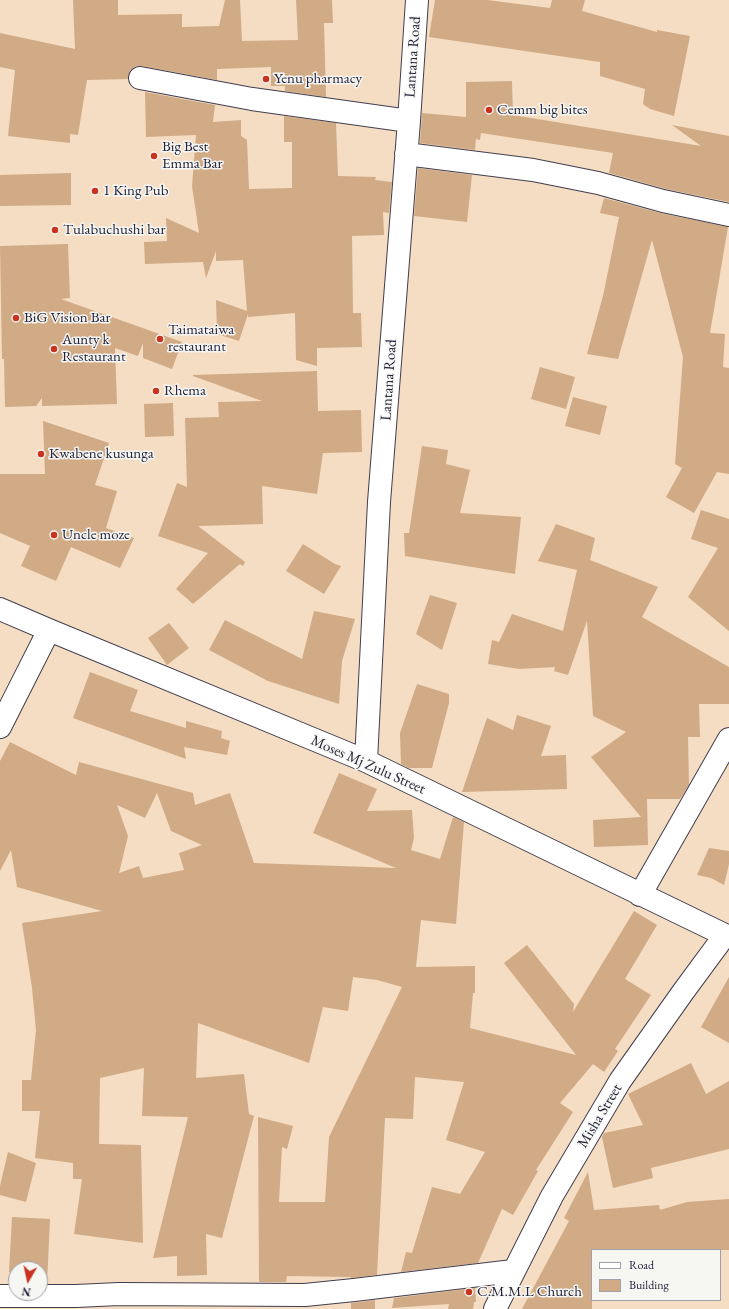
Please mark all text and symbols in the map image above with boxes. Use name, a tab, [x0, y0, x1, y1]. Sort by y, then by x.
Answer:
street label: Lantana Road	[401, 16, 425, 98]
place label: Yenu pharmacy	[274, 70, 362, 88]
marker: Yenu pharmacy	[261, 74, 271, 84]
place label: Cemm big bites	[497, 101, 588, 119]
marker: Cemm big bites	[484, 105, 494, 115]
place label: Big Best Emma Bar	[162, 138, 223, 173]
marker: Big Best Emma Bar	[149, 151, 159, 161]
place label: 1 King Pub	[103, 182, 168, 200]
marker: 1 King Pub	[90, 186, 100, 196]
place label: Tulabuchushi bar	[63, 221, 166, 239]
marker: Tulabuchushi bar	[50, 225, 60, 235]
place label: BiG Vision Bar	[24, 309, 111, 327]
marker: BiG Vision Bar	[11, 313, 21, 323]
place label: Taimataiwa restaurant	[168, 321, 234, 356]
place label: Aunty k Restaurant	[62, 331, 126, 366]
marker: Taimataiwa restaurant	[155, 334, 165, 344]
street label: Lantana Road	[377, 339, 401, 421]
marker: Aunty k Restaurant	[49, 344, 59, 354]
place label: Rhema	[164, 382, 206, 400]
marker: Rhema	[151, 386, 161, 396]
place label: Kwabene kusunga	[49, 445, 154, 463]
marker: Kwabene kusunga	[36, 449, 46, 459]
place label: Uncle moze	[62, 526, 130, 544]
marker: Uncle moze	[49, 530, 59, 540]
street label: Moses Mj Zulu Street	[308, 732, 428, 798]
street label: Misha Street	[574, 1081, 626, 1151]
legend	[591, 1249, 721, 1301]
text: Road	[629, 1257, 654, 1273]
north arrow	[8, 1261, 48, 1301]
text: Building	[629, 1277, 669, 1293]
place label: C.M.M.L Church	[477, 1283, 582, 1301]
text: N	[21, 1284, 32, 1299]
marker: C.M.M.L Church	[464, 1287, 474, 1297]

